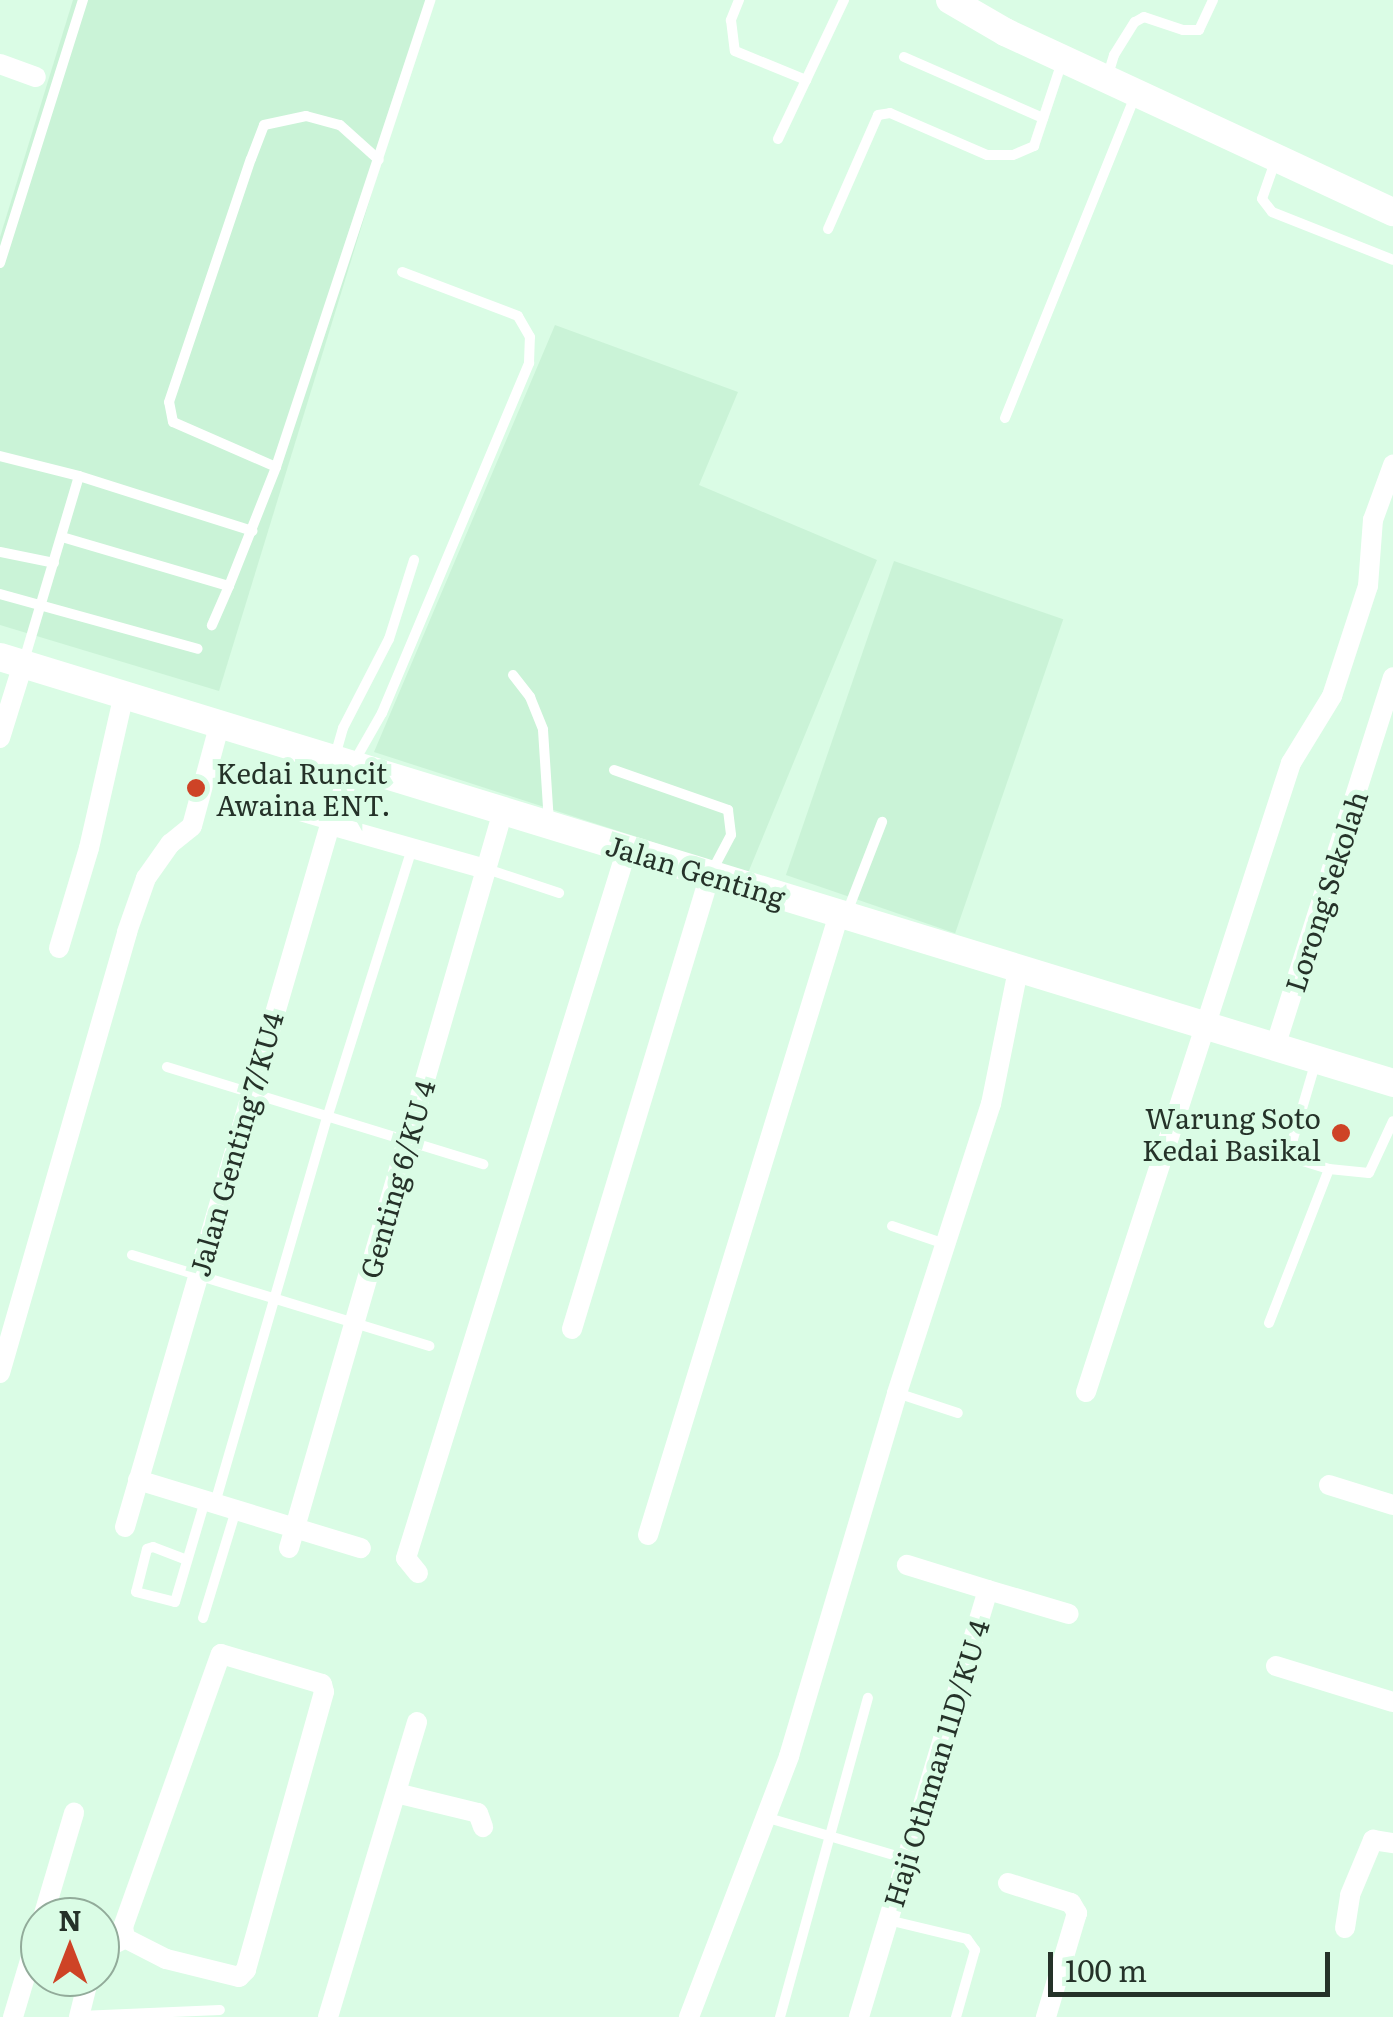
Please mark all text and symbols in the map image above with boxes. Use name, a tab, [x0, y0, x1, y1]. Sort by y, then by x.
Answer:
place label: Kedai Runcit Awaina ENT.	[216, 755, 390, 821]
marker: Kedai Runcit Awaina ENT.	[185, 777, 207, 799]
street label: Lorong Sekolah	[1277, 786, 1373, 996]
street label: Jalan Genting	[602, 827, 790, 913]
street label: Jalan Genting 7/KU4	[181, 1008, 289, 1280]
street label: Genting 6/KU 4	[352, 1076, 440, 1282]
place label: Warung Soto Kedai Basikal	[1142, 1100, 1321, 1166]
marker: Warung Soto Kedai Basikal	[1330, 1122, 1352, 1144]
street label: Haji Othman 11D/KU 4	[875, 1615, 995, 1911]
north arrow	[20, 1897, 120, 1997]
text: N	[58, 1898, 82, 1940]
scale bar	[1053, 1932, 1336, 1994]
text: 100 m	[1065, 1947, 1147, 1991]

